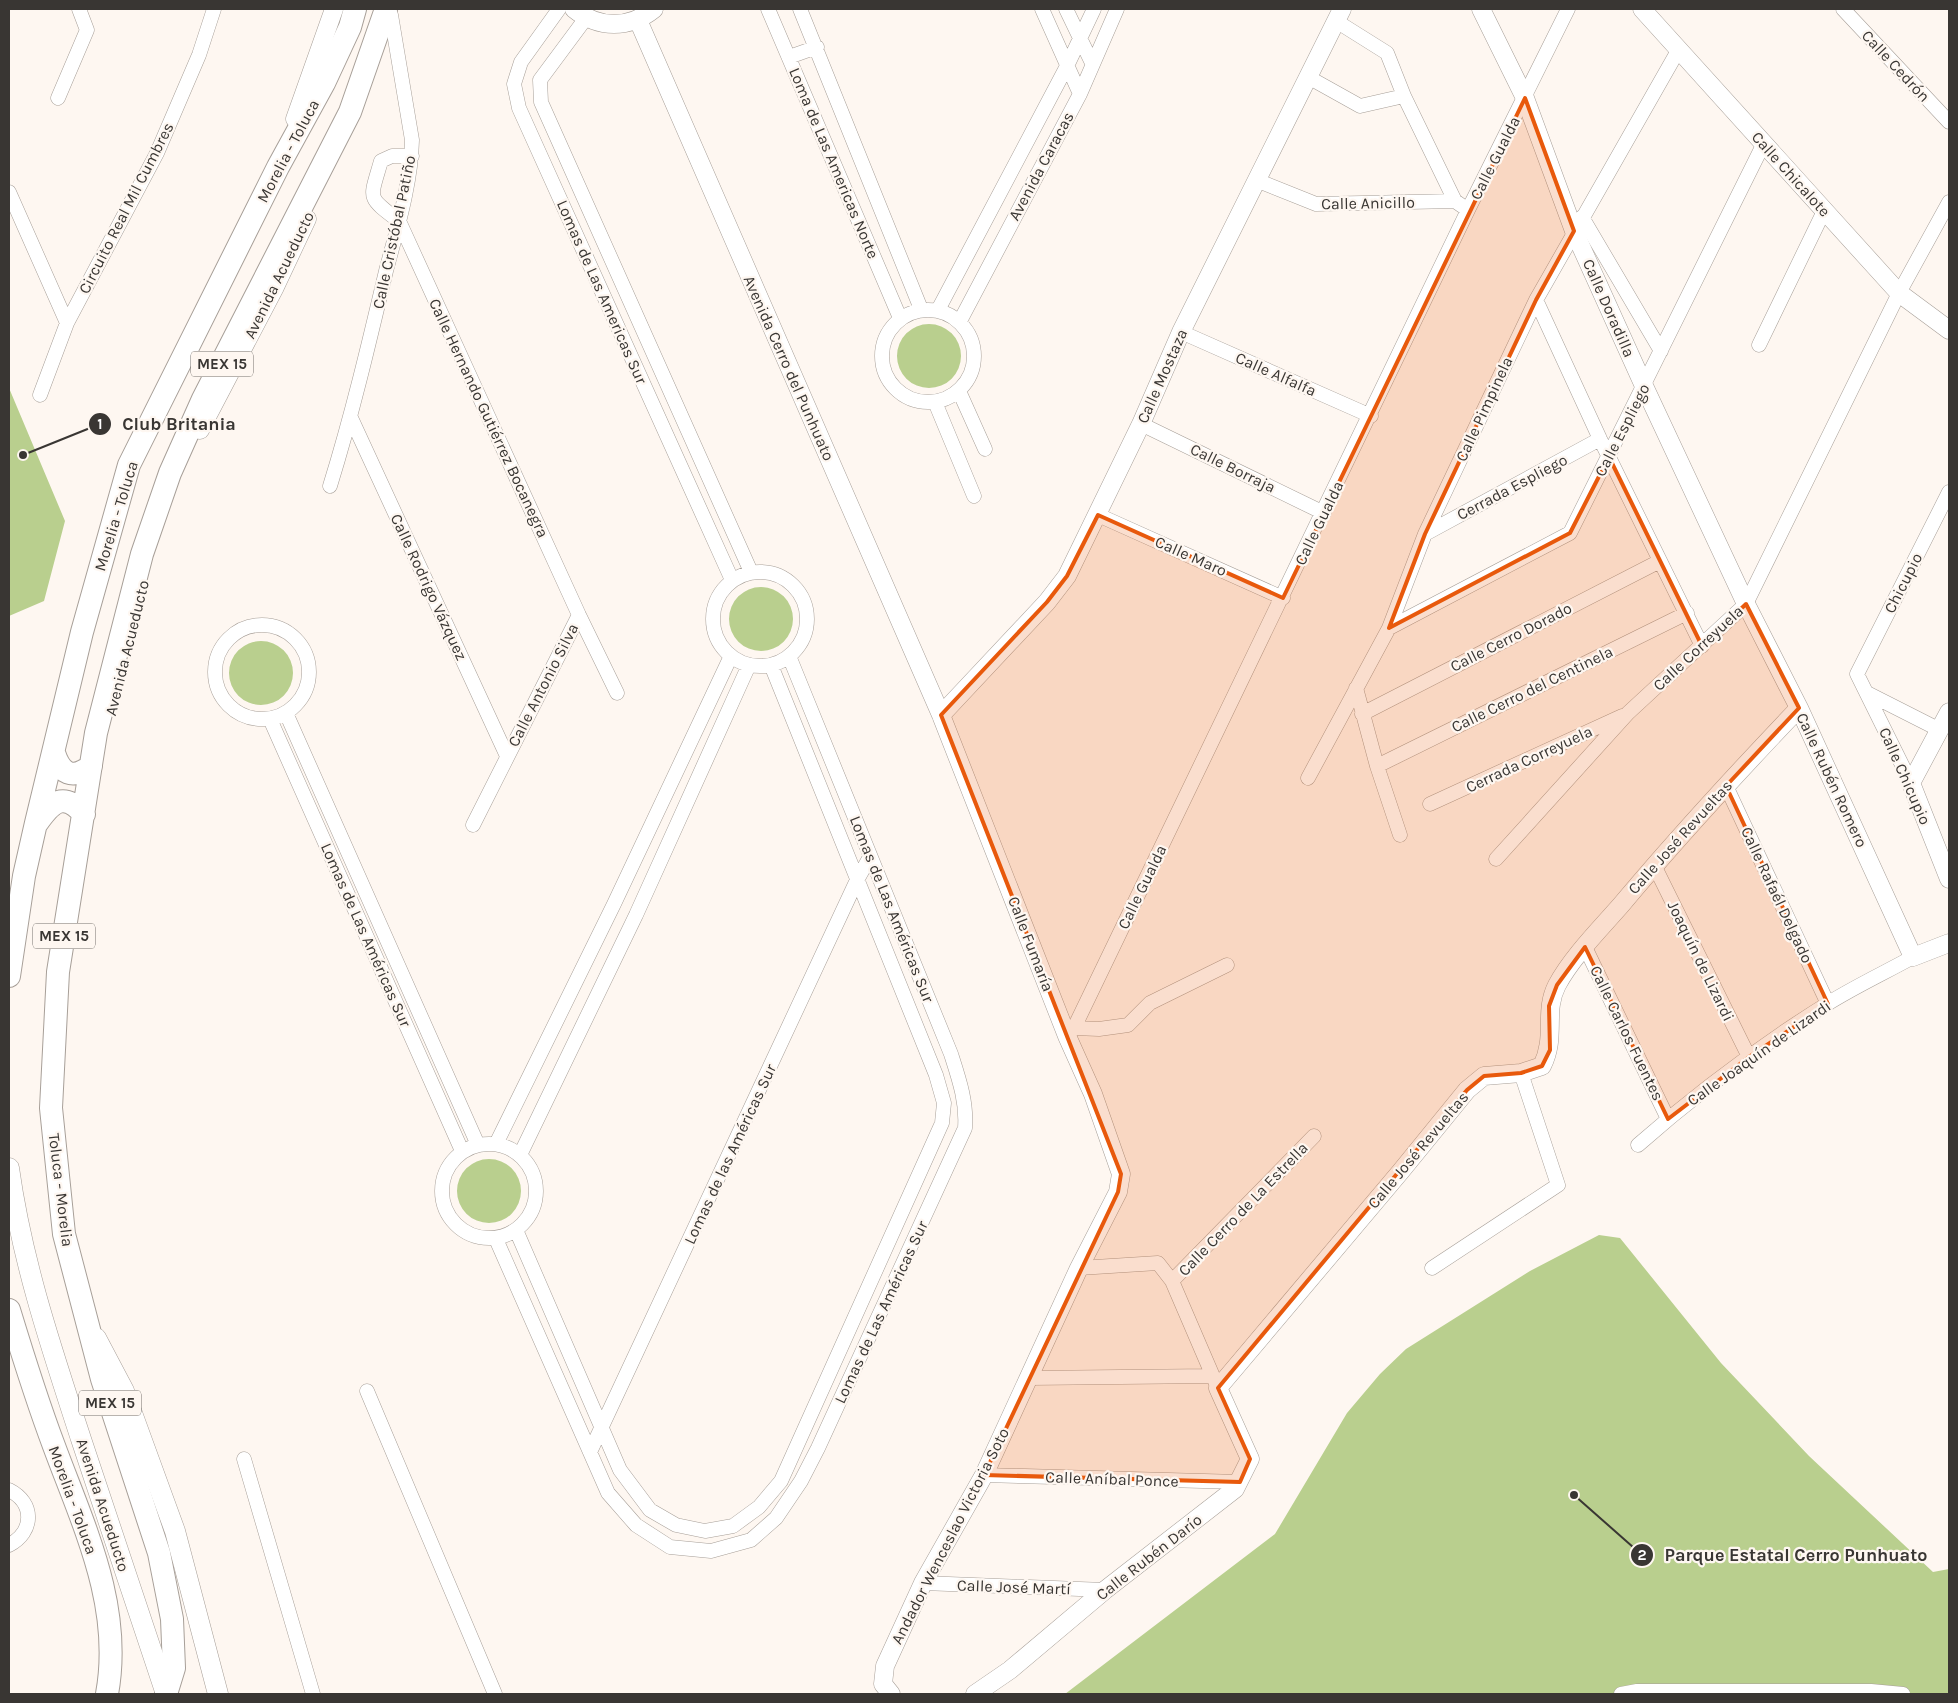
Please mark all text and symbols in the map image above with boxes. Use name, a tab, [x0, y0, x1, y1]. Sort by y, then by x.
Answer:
street label: Calle Cedrón	[1858, 26, 1934, 106]
street label: Loma de Las Americas Norte	[785, 65, 883, 261]
street label: Morelia - Toluca	[253, 96, 323, 206]
street label: Avenida Caracas	[1004, 108, 1078, 224]
street label: Calle Gualda	[1466, 113, 1524, 203]
street label: Circuito Real Mil Cumbres	[74, 119, 178, 297]
street label: Calle Chicalote	[1748, 127, 1834, 221]
street label: Calle Cristóbal Patiño	[368, 153, 420, 311]
street label: Calle Anicillo	[1321, 193, 1415, 213]
street label: Lomas de Las Americas Sur	[553, 197, 651, 387]
street label: Avenida Acueducto	[240, 208, 318, 342]
street label: Calle Doradilla	[1579, 256, 1639, 360]
street label: Avenida Cerro del Punhuato	[739, 272, 839, 464]
street label: Calle Hernando Gutiérrez Bocanegra	[425, 295, 553, 541]
street label: Calle Mostaza	[1133, 326, 1191, 426]
street label: Calle Alfalfa	[1233, 348, 1319, 400]
road number: MEX 15	[191, 352, 253, 376]
street label: Calle Pimpinela	[1451, 354, 1517, 464]
street label: Calle Espliego	[1590, 380, 1654, 480]
callout: Club Britania	[87, 408, 246, 441]
text: Club Britania	[122, 413, 236, 435]
text: 1	[97, 415, 103, 433]
street label: Calle Borraja	[1187, 439, 1279, 497]
street label: Cerrada Espliego	[1453, 450, 1571, 524]
street label: Morelia - Toluca	[90, 459, 142, 573]
street label: Calle Gualda	[1290, 478, 1348, 568]
street label: Calle Rodrigo Vázquez	[387, 511, 471, 663]
street label: Calle Maro	[1152, 532, 1230, 580]
street label: Chicupio	[1880, 550, 1926, 616]
street label: Avenida Acueducto	[101, 578, 153, 718]
street label: Calle Cerro Dorado	[1447, 598, 1575, 676]
street label: Calle Correyuela	[1649, 601, 1747, 695]
street label: Calle Antonio Silva	[504, 620, 582, 750]
street label: Calle Cerro del Centinela	[1448, 642, 1616, 736]
street label: Calle Rubén Romero	[1792, 710, 1872, 850]
street label: Cerrada Correyuela	[1463, 721, 1595, 797]
street label: Calle Chicupio	[1875, 724, 1935, 828]
street label: Calle José Revueltas	[1624, 776, 1736, 898]
street label: Lomas de Las Américas Sur	[846, 813, 938, 1005]
street label: Calle Rafaél Delgado	[1737, 824, 1817, 966]
street label: Lomas de Las Américas Sur	[317, 840, 415, 1030]
street label: Calle Gualda	[1113, 842, 1171, 932]
street label: Calle Fumaría	[1004, 894, 1058, 994]
street label: Joaquín de Lizardi	[1664, 898, 1738, 1024]
road number: MEX 15	[33, 924, 95, 948]
street label: Calle Carlos Fuentes	[1586, 962, 1668, 1104]
street label: Calle Joaquín de Lizardi	[1683, 996, 1835, 1110]
street label: Lomas de las Américas Sur	[680, 1061, 780, 1247]
street label: Calle José Revueltas	[1364, 1088, 1472, 1212]
street label: Toluca - Morelia	[45, 1132, 77, 1248]
street label: Calle Cerro de La Estrella	[1174, 1138, 1312, 1280]
street label: Lomas de Las Américas Sur	[830, 1217, 932, 1406]
road number: MEX 15	[79, 1390, 141, 1416]
street label: Andador Wenceslao Victoria Soto	[887, 1425, 1013, 1647]
street label: Avenida Acueducto	[72, 1436, 134, 1574]
street label: Morelia - Toluca	[45, 1443, 101, 1557]
street label: Calle Aníbal Ponce	[1045, 1467, 1179, 1491]
street label: Calle Rubén Darío	[1092, 1510, 1206, 1604]
callout: Parque Estatal Cerro Punhuato	[1629, 1538, 1937, 1571]
text: Parque Estatal Cerro Punhuato	[1665, 1544, 1927, 1566]
text: 2	[1637, 1546, 1647, 1564]
street label: Calle José Martí	[957, 1576, 1072, 1598]

